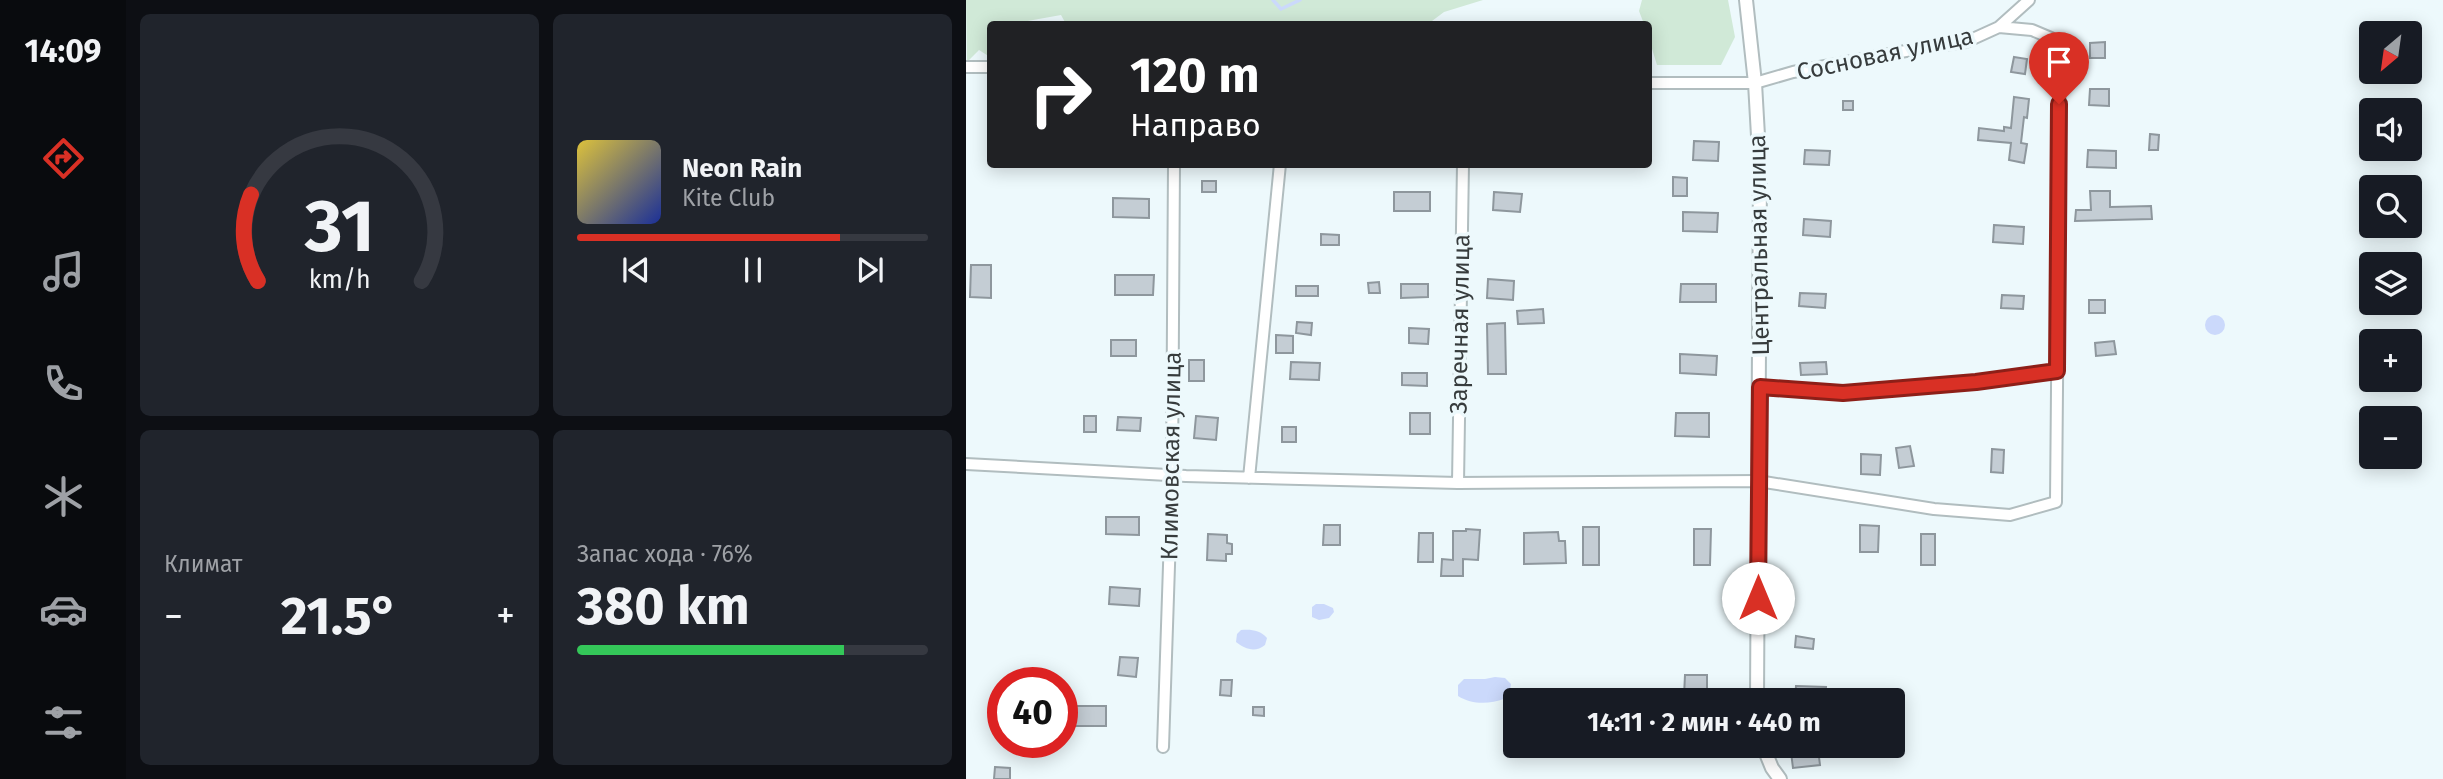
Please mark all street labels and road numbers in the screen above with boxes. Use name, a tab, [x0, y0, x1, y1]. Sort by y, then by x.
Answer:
street label: Сосновая улица	[1794, 22, 1976, 86]
street label: Центральная улица	[1743, 134, 1775, 356]
street label: Заречная улица	[1444, 234, 1476, 414]
street label: Климовская улица	[1155, 351, 1187, 561]

